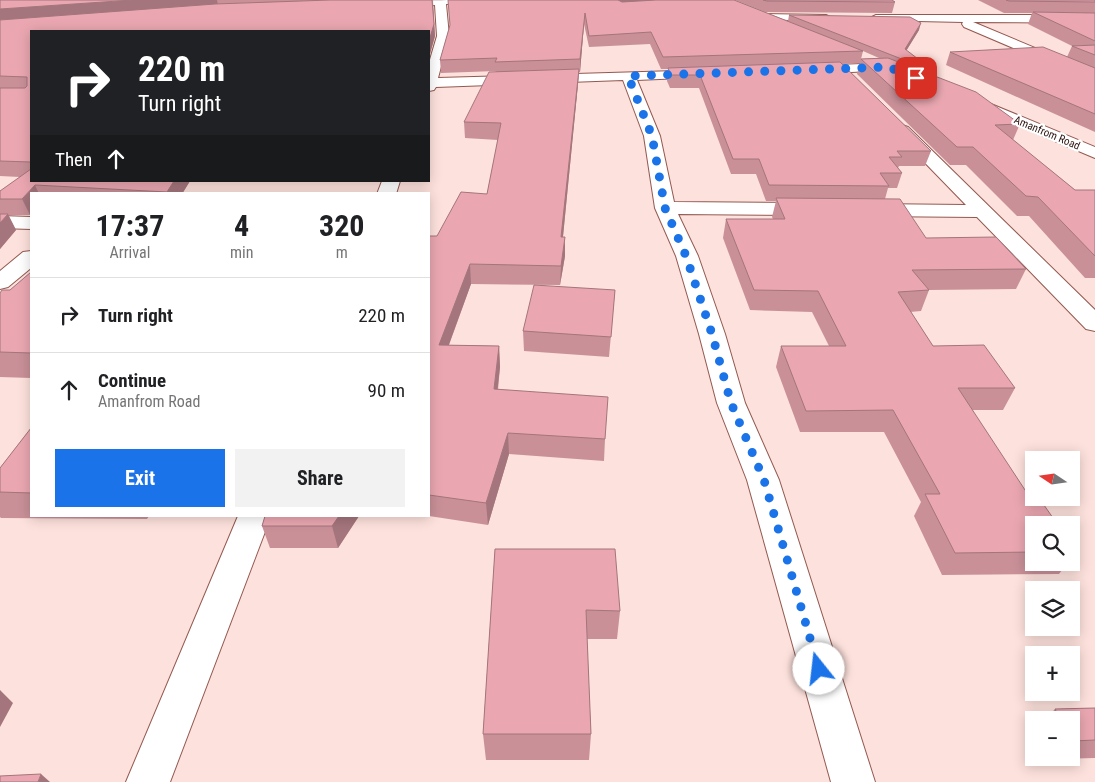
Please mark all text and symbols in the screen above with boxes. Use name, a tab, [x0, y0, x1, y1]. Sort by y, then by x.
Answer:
text: 220 m	[138, 49, 225, 90]
icon: right	[55, 50, 120, 115]
pin	[895, 57, 937, 99]
icon: arrive	[902, 64, 930, 92]
text: Turn right	[138, 91, 221, 116]
street label: Amanfrom Road	[1012, 113, 1082, 153]
icon: ahead	[102, 145, 130, 173]
text: Then	[55, 148, 92, 171]
text: 17:37	[96, 208, 164, 243]
text: 4	[234, 208, 249, 243]
text: 320	[319, 208, 364, 243]
text: Arrival	[110, 243, 150, 262]
text: min	[230, 243, 253, 262]
text: m	[336, 243, 348, 262]
icon: right	[55, 301, 83, 329]
text: Turn right	[98, 304, 173, 327]
text: 220 m	[358, 304, 405, 327]
text: Continue	[98, 369, 166, 392]
icon: ahead	[55, 376, 83, 404]
text: 90 m	[368, 379, 405, 402]
text: Amanfrom Road	[98, 392, 200, 411]
button: Exit	[55, 449, 225, 507]
button: Share	[235, 449, 405, 507]
north arrow	[1025, 451, 1080, 506]
map controls	[1025, 451, 1080, 766]
button: search	[1025, 516, 1080, 571]
button: layers	[1025, 581, 1080, 636]
position arrow	[792, 642, 844, 694]
button: +	[1025, 646, 1080, 701]
button: −	[1025, 711, 1080, 766]

